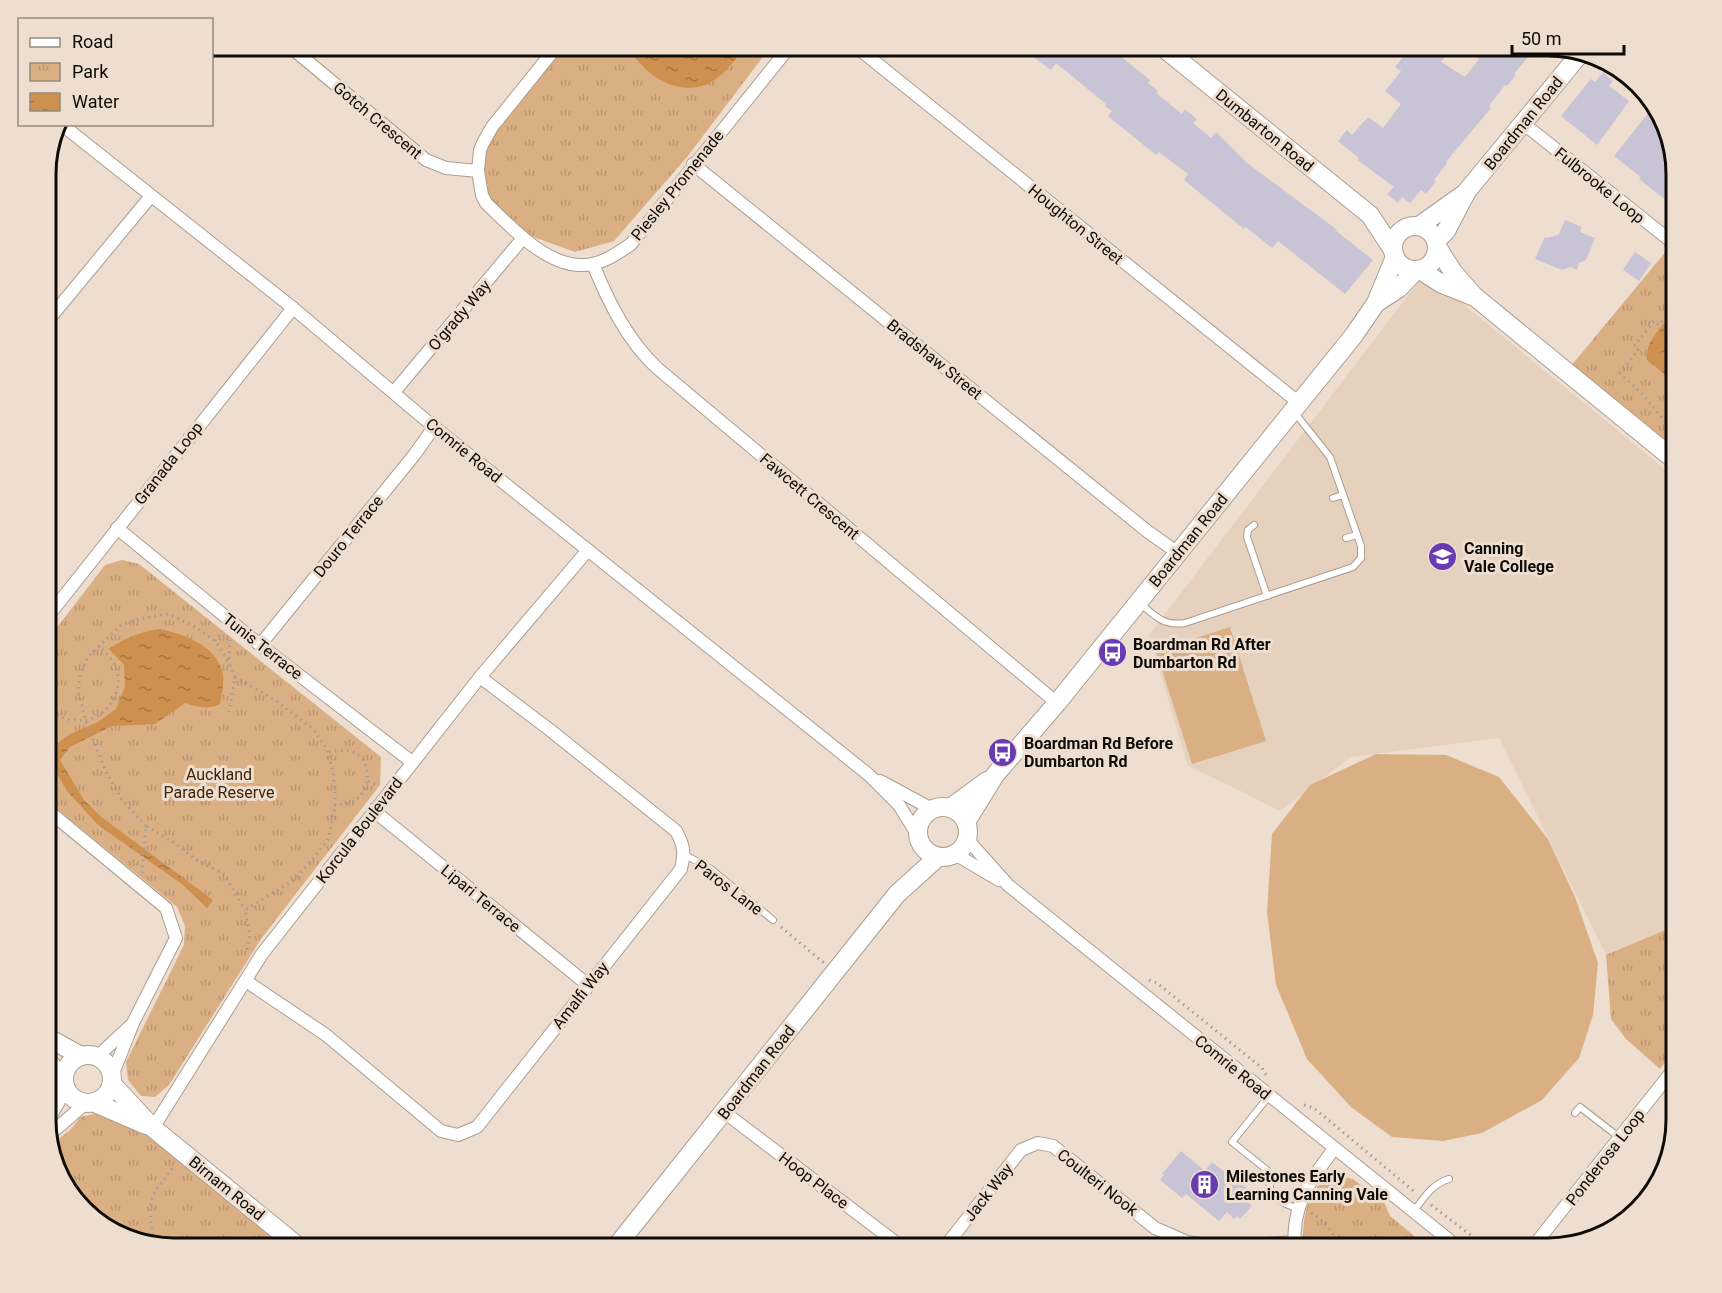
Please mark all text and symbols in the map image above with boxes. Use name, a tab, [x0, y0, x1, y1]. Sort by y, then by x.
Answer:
legend	[18, 18, 213, 126]
scale bar	[1512, 18, 1624, 56]
text: 50 m	[1521, 28, 1561, 49]
text: Road	[72, 31, 113, 52]
text: Park	[72, 61, 109, 82]
street label: Boardman Road	[1480, 73, 1567, 174]
street label: Gotch Crescent	[330, 78, 426, 163]
street label: Dumbarton Road	[1212, 85, 1318, 176]
text: Water	[72, 91, 119, 112]
street label: Piesley Promenade	[627, 126, 728, 244]
street label: Fulbrooke Loop	[1551, 143, 1648, 227]
street label: Houghton Street	[1024, 180, 1127, 268]
street label: O'grady Way	[424, 276, 495, 355]
street label: Bradshaw Street	[883, 315, 986, 404]
street label: Comrie Road	[422, 414, 505, 487]
street label: Granada Loop	[130, 418, 207, 508]
street label: Fawcett Crescent	[756, 449, 863, 544]
street label: Boardman Road	[1145, 490, 1232, 591]
street label: Douro Terrace	[310, 492, 387, 581]
place label: Canning Vale College	[1464, 539, 1554, 576]
school or university icon: Canning Vale College	[1427, 541, 1459, 573]
street label: Tunis Terrace	[219, 609, 306, 683]
place label: Boardman Rd After Dumbarton Rd	[1133, 635, 1271, 672]
bus stop icon: Boardman Rd After Dumbarton Rd	[1096, 637, 1128, 669]
place label: Boardman Rd Before Dumbarton Rd	[1024, 734, 1173, 771]
bus stop icon: Boardman Rd Before Dumbarton Rd	[987, 736, 1019, 768]
park label: Auckland Parade Reserve	[164, 765, 274, 802]
street label: Korcula Boulevard	[312, 774, 407, 887]
street label: Paros Lane	[691, 856, 766, 919]
street label: Lipari Terrace	[437, 861, 524, 936]
street label: Amalfi Way	[548, 958, 613, 1033]
street label: Boardman Road	[714, 1021, 799, 1123]
street label: Comrie Road	[1191, 1031, 1274, 1104]
street label: Ponderosa Loop	[1562, 1105, 1649, 1209]
street label: Coulteri Nook	[1054, 1145, 1142, 1220]
street label: Hoop Place	[775, 1148, 852, 1213]
street label: Birnam Road	[185, 1152, 268, 1225]
street label: Jack Way	[960, 1159, 1017, 1225]
place label: Milestones Early Learning Canning Vale	[1226, 1167, 1388, 1204]
building icon: Milestones Early Learning Canning Vale	[1189, 1169, 1221, 1201]

